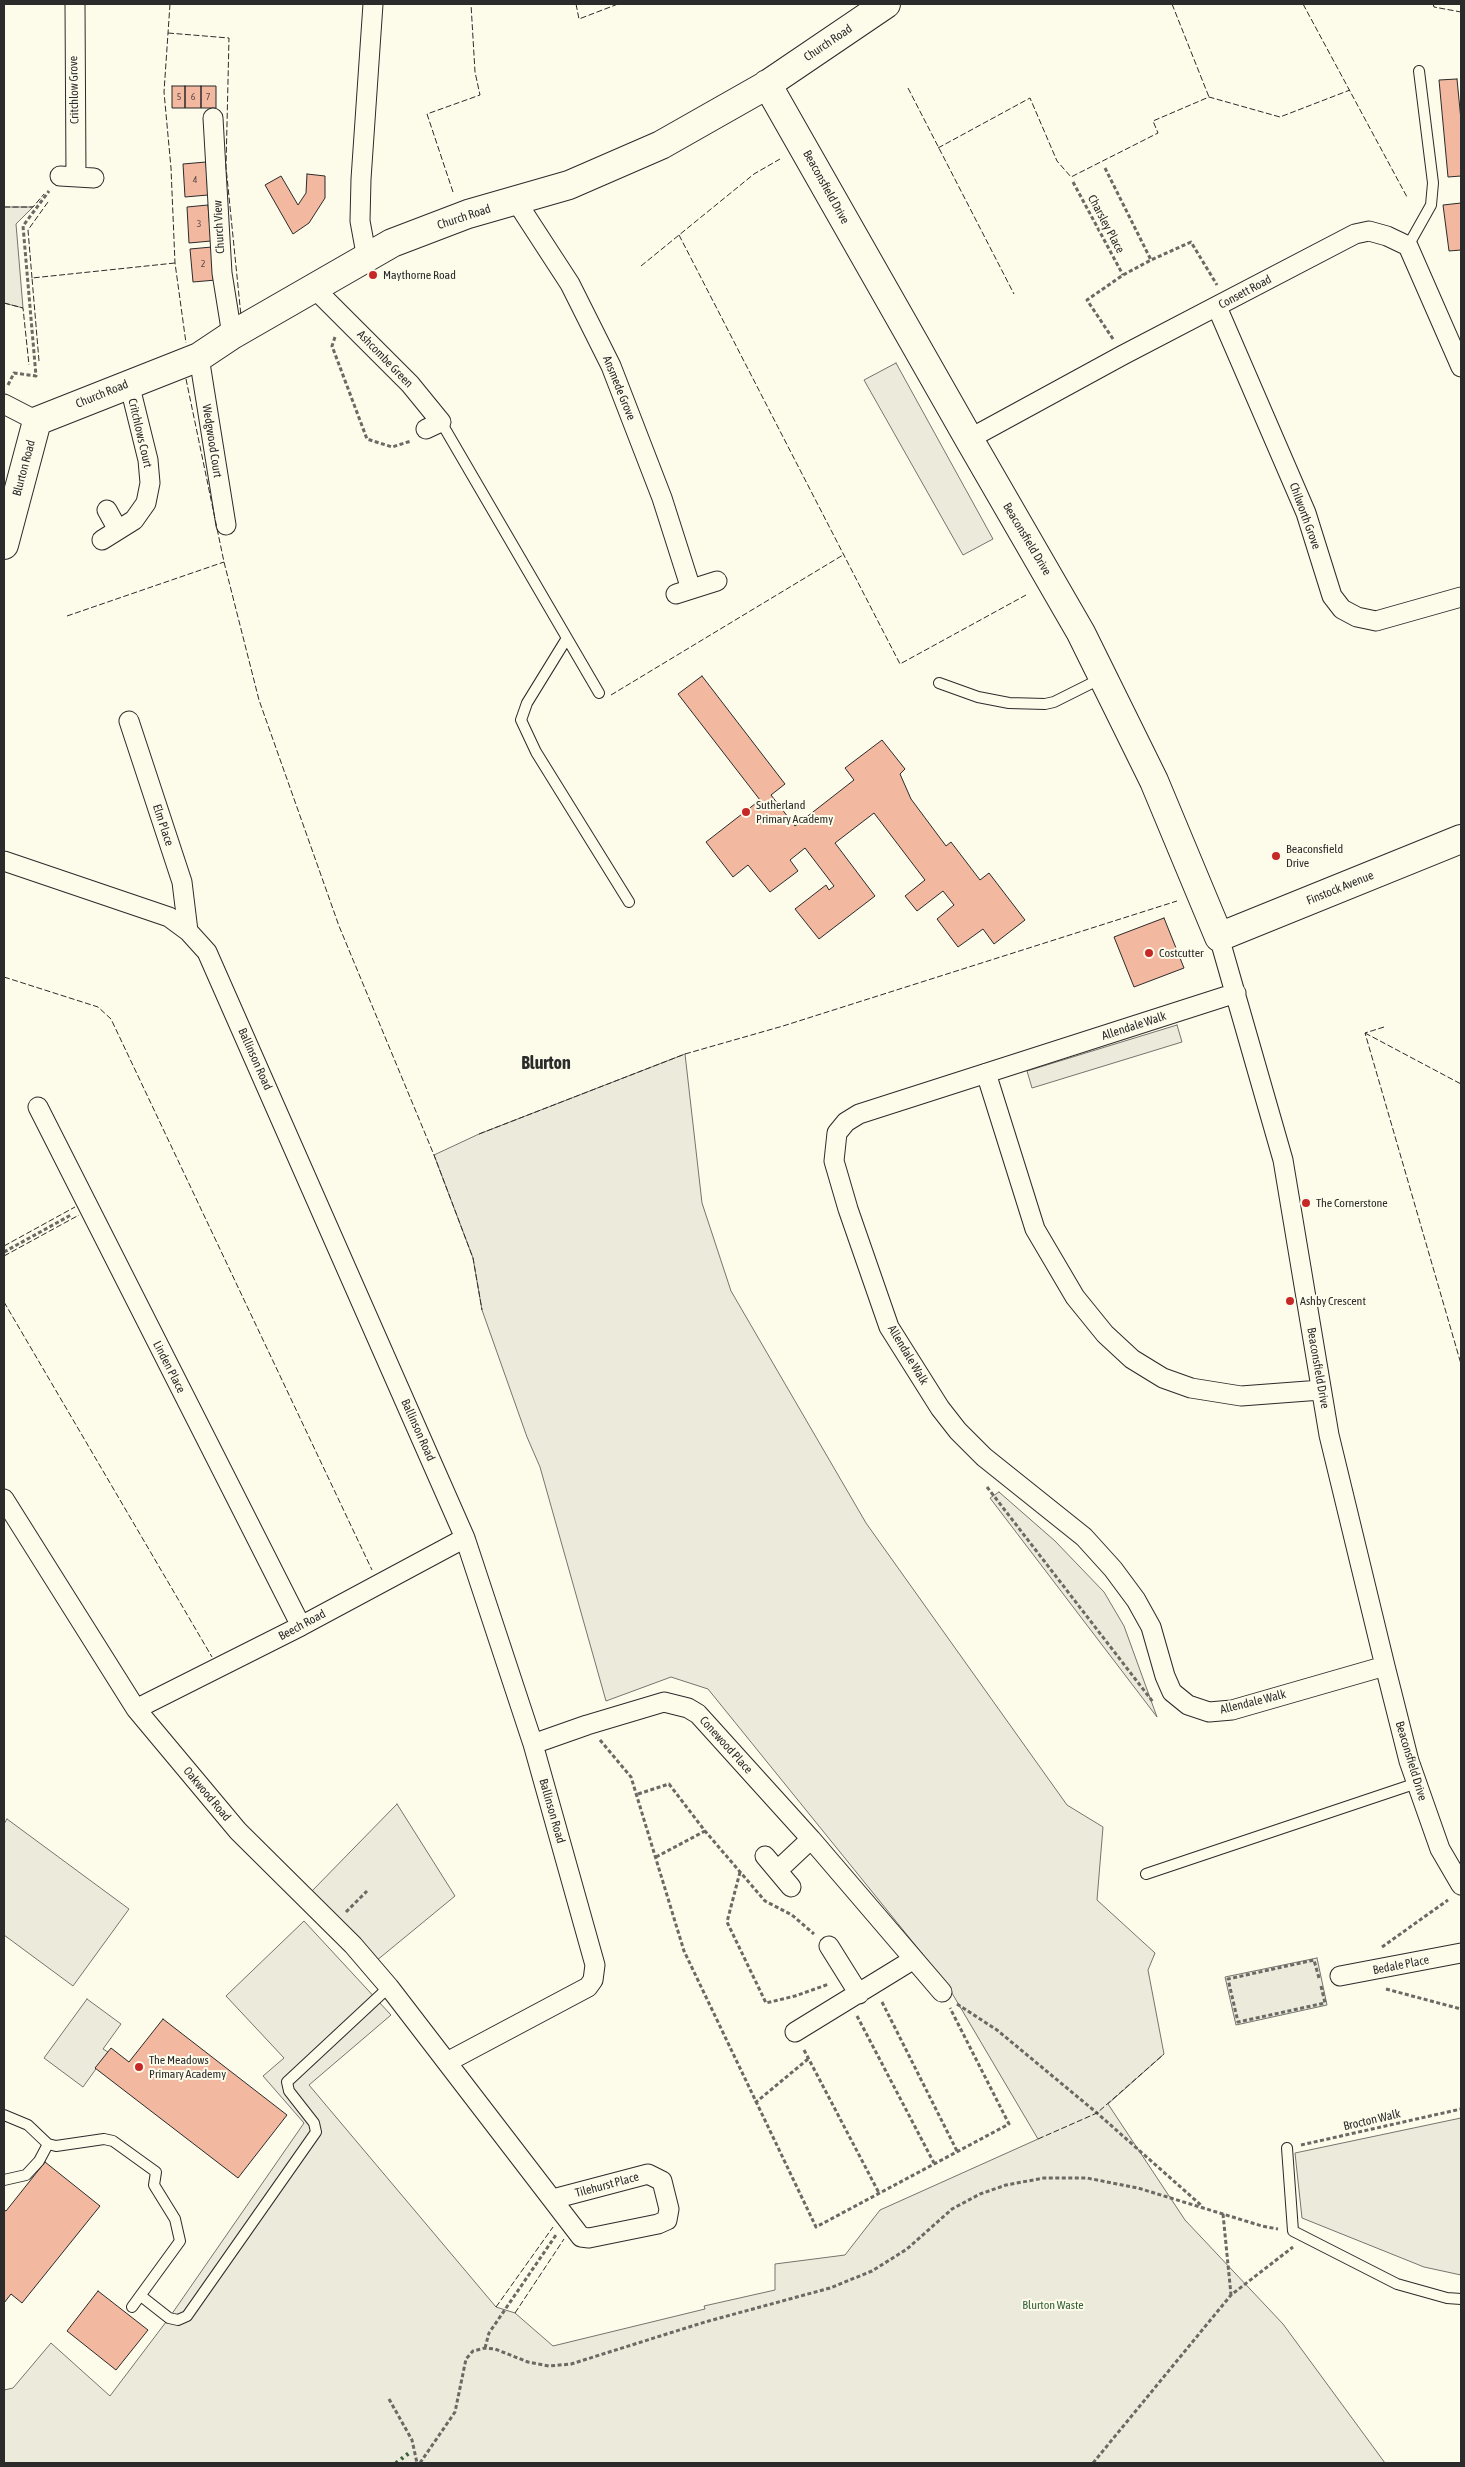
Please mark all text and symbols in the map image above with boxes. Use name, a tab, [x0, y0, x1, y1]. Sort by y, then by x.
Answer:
street label: Church Road	[801, 22, 855, 64]
street label: Critchlow Grove	[66, 56, 82, 124]
house number: 5	[177, 91, 181, 103]
house number: 6	[191, 91, 195, 103]
house number: 7	[206, 91, 210, 103]
street label: Beaconsfield Drive	[800, 148, 852, 226]
house number: 4	[193, 174, 197, 186]
street label: Charsley Place	[1085, 192, 1127, 256]
street label: Church View	[210, 200, 228, 254]
street label: Church Road	[435, 202, 493, 232]
house number: 3	[197, 218, 201, 230]
house number: 2	[201, 258, 205, 270]
place label: Maythorne Road	[383, 268, 456, 282]
marker: Maythorne Road	[367, 269, 379, 281]
street label: Consett Road	[1216, 272, 1274, 312]
street label: Ashcombe Green	[354, 327, 416, 391]
street label: Ansmede Grove	[600, 354, 638, 422]
street label: Church Road	[74, 377, 130, 411]
street label: Critchlows Court	[125, 397, 155, 469]
street label: Wedgwood Court	[199, 403, 225, 479]
street label: Blurton Road	[10, 438, 38, 498]
street label: Chilworth Grove	[1286, 481, 1324, 551]
street label: Beaconsfield Drive	[1000, 500, 1054, 578]
place label: Sutherland Primary Academy	[756, 798, 833, 826]
street label: Elm Place	[149, 802, 177, 848]
marker: Sutherland Primary Academy	[740, 806, 752, 818]
place label: Beaconsfield Drive	[1286, 842, 1343, 870]
marker: Beaconsfield Drive	[1270, 850, 1282, 862]
street label: Finstock Avenue	[1304, 868, 1376, 908]
place label: Costcutter	[1159, 946, 1204, 960]
marker: Costcutter	[1143, 947, 1155, 959]
street label: Allendale Walk	[1100, 1009, 1168, 1043]
street label: Ballinson Road	[235, 1026, 275, 1092]
district label: Blurton	[521, 1052, 571, 1074]
place label: The Cornerstone	[1316, 1196, 1388, 1210]
marker: The Cornerstone	[1300, 1197, 1312, 1209]
place label: Ashby Crescent	[1300, 1294, 1366, 1308]
marker: Ashby Crescent	[1284, 1295, 1296, 1307]
street label: Allendale Walk	[885, 1322, 931, 1388]
street label: Beaconsfield Drive	[1304, 1326, 1332, 1410]
street label: Linden Place	[150, 1339, 188, 1395]
street label: Ballinson Road	[398, 1397, 438, 1463]
street label: Beech Road	[276, 1607, 328, 1643]
street label: Allendale Walk	[1219, 1687, 1287, 1717]
street label: Conewood Place	[696, 1713, 756, 1777]
street label: Beaconsfield Drive	[1392, 1720, 1430, 1802]
street label: Oakwood Road	[180, 1764, 234, 1824]
street label: Ballinson Road	[536, 1777, 568, 1845]
street label: Bedale Place	[1372, 1952, 1430, 1978]
place label: The Meadows Primary Academy	[149, 2053, 226, 2081]
marker: The Meadows Primary Academy	[133, 2061, 145, 2073]
street label: Brocton Walk	[1342, 2106, 1402, 2134]
street label: Tilehurst Place	[574, 2170, 640, 2200]
park label: Blurton Waste	[1022, 2298, 1084, 2312]

